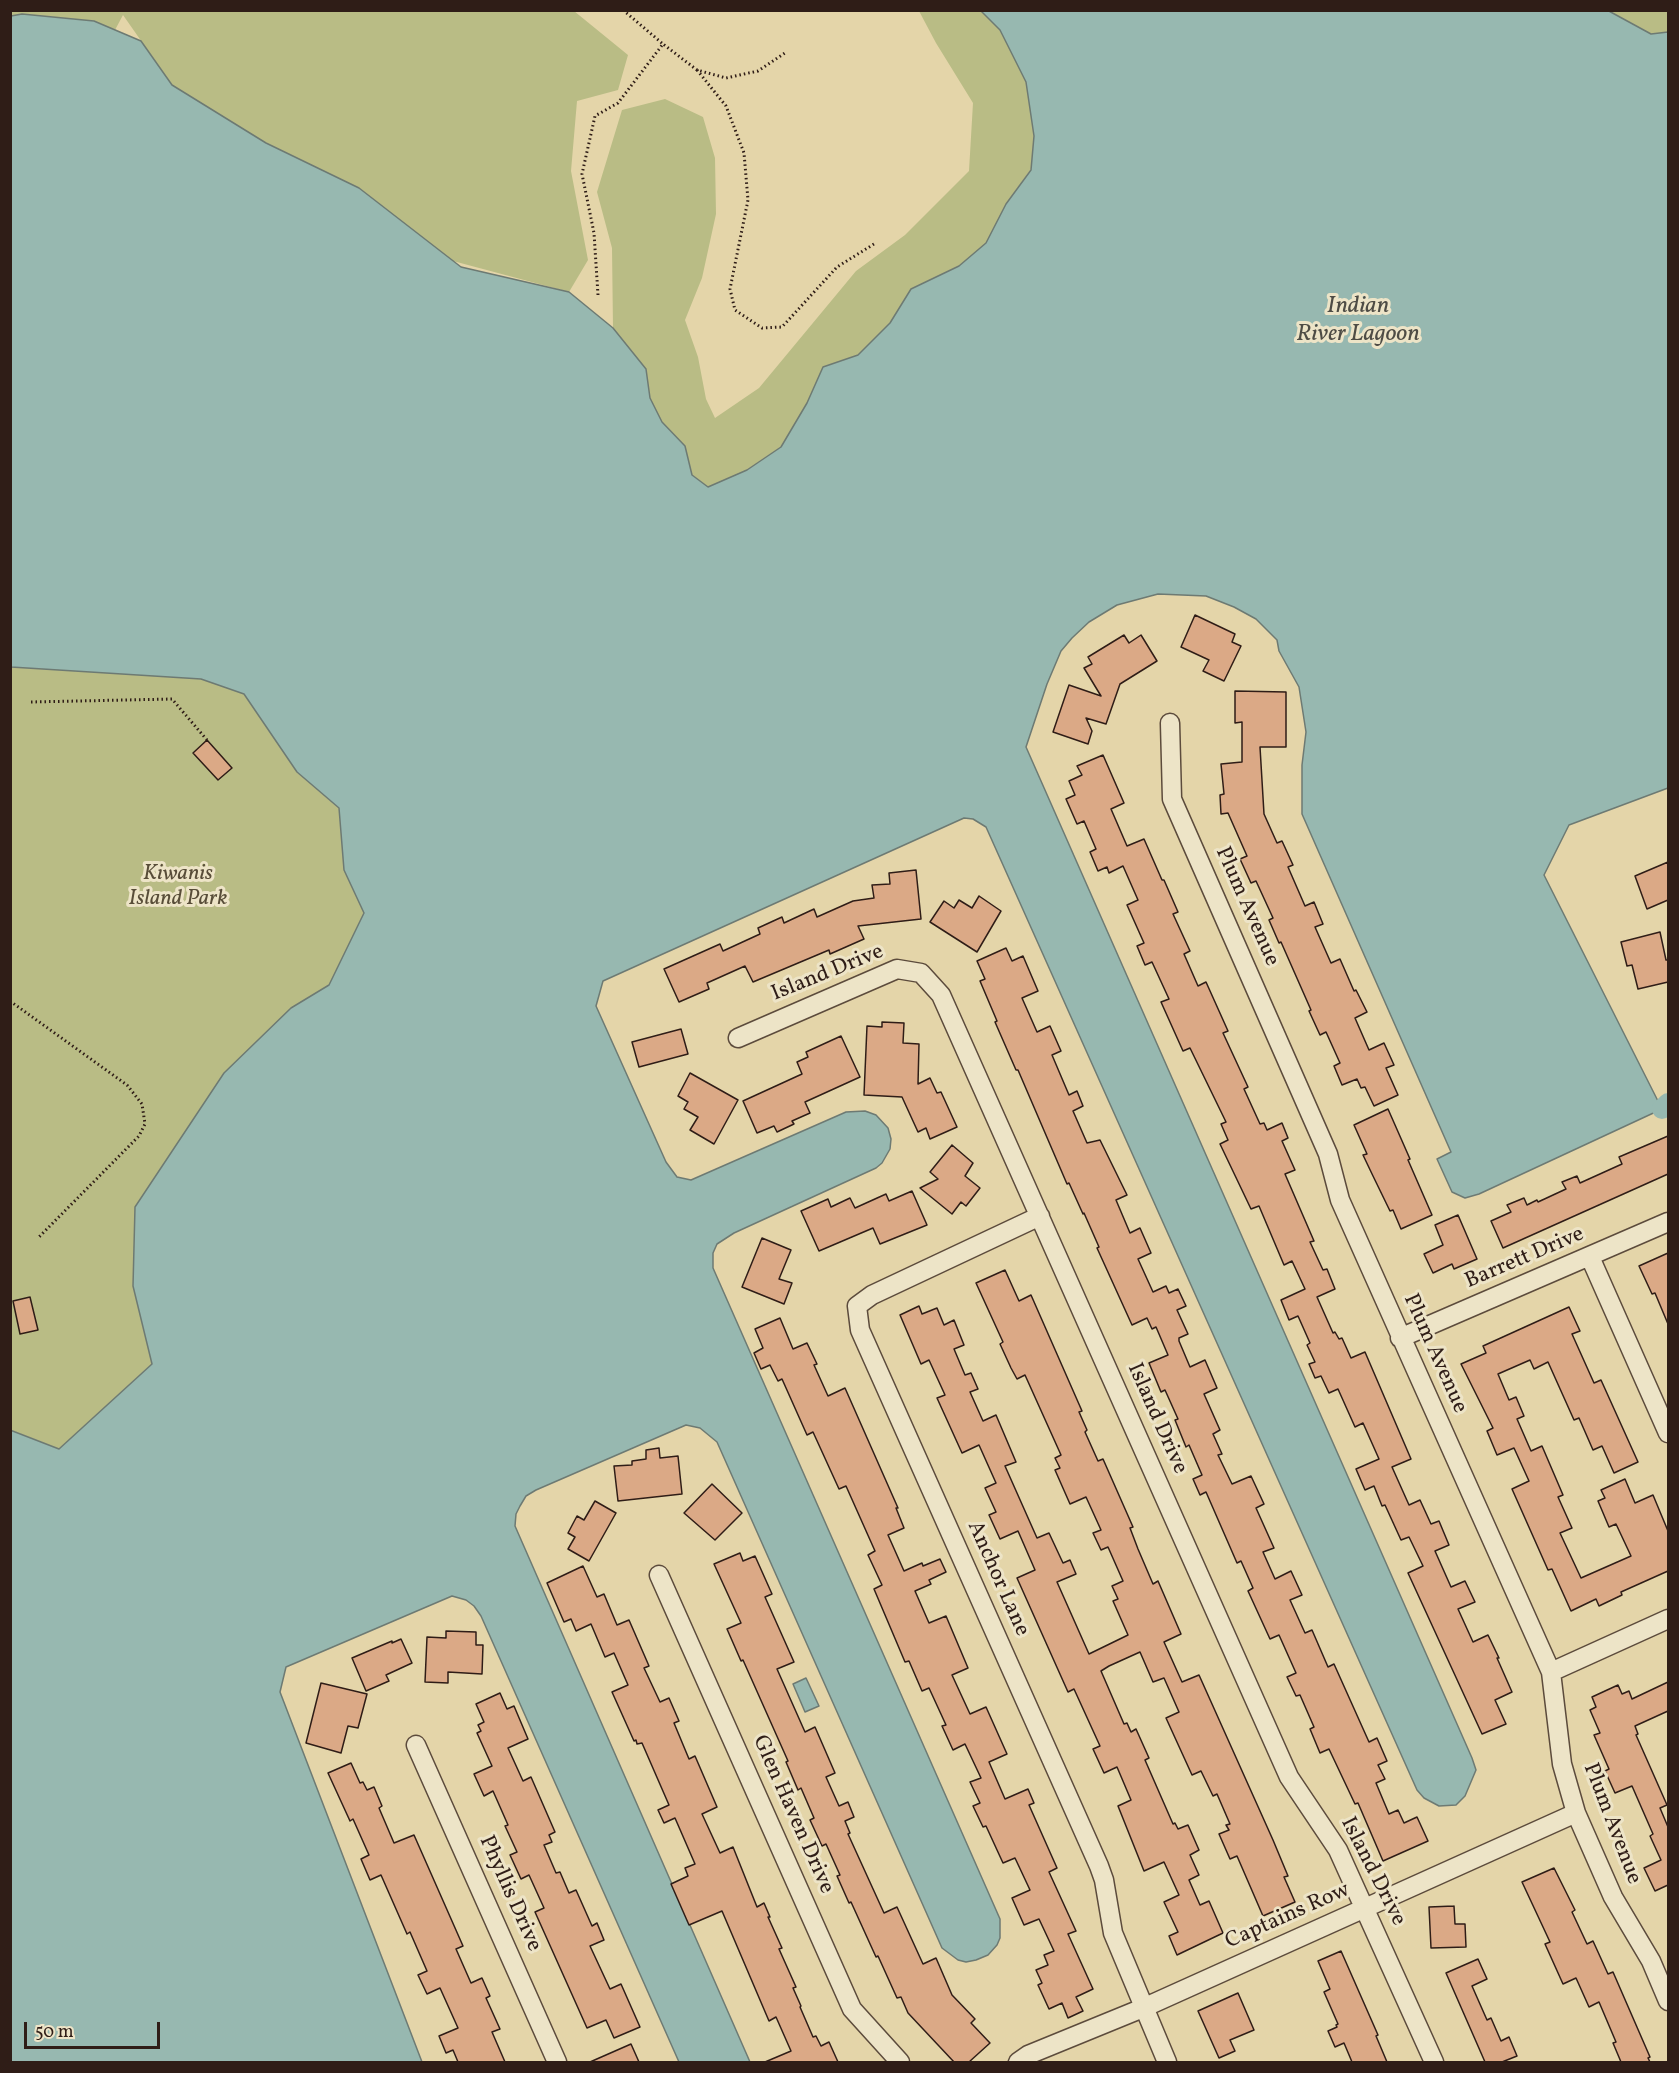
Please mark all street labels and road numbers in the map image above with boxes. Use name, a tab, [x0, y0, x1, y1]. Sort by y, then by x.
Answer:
street label: Plum Avenue	[1208, 843, 1284, 971]
street label: Island Drive	[768, 940, 888, 1008]
street label: Barrett Drive	[1461, 1222, 1589, 1296]
street label: Plum Avenue	[1396, 1290, 1472, 1418]
street label: Island Drive	[1120, 1360, 1192, 1478]
street label: Anchor Lane	[960, 1517, 1034, 1641]
street label: Glen Haven Drive	[745, 1732, 839, 1898]
street label: Plum Avenue	[1576, 1760, 1646, 1888]
street label: Island Drive	[1333, 1813, 1411, 1931]
street label: Phyllis Drive	[472, 1832, 546, 1956]
street label: Captains Row	[1222, 1878, 1354, 1956]

